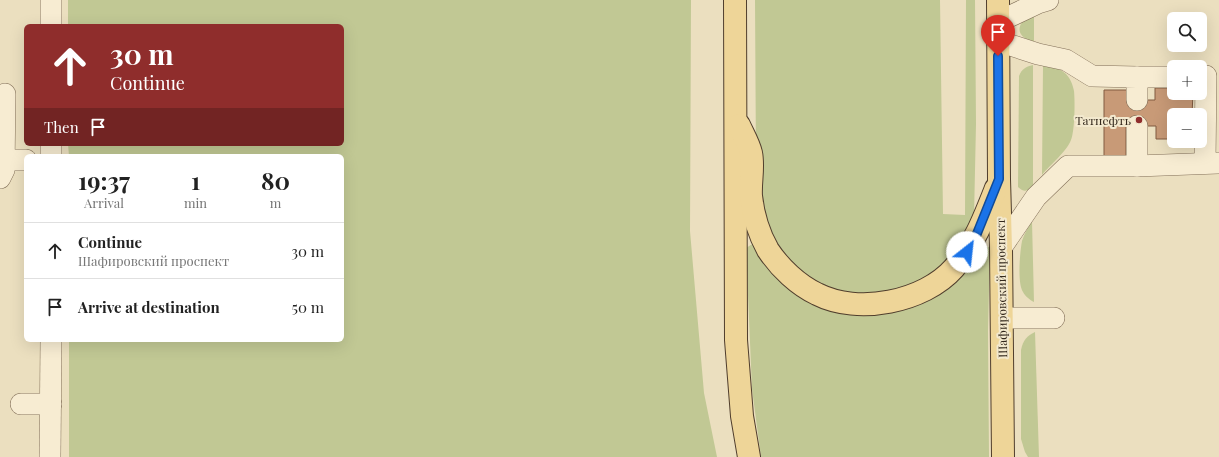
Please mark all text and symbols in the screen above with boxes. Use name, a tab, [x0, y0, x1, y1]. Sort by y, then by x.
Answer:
map controls	[1167, 12, 1207, 148]
button: search	[1167, 12, 1207, 52]
pin	[981, 15, 1015, 56]
icon: arrive	[987, 21, 1009, 43]
text: 30 m	[110, 35, 174, 72]
icon: ahead	[44, 40, 96, 92]
button: +	[1167, 60, 1207, 100]
text: Continue	[110, 71, 185, 95]
button: −	[1167, 108, 1207, 148]
place label: Татнефть	[1075, 112, 1131, 128]
marker: Татнефть	[1134, 115, 1144, 125]
icon: arrive	[87, 116, 109, 138]
text: Then	[44, 117, 79, 137]
text: 19:37	[78, 164, 130, 196]
text: 1	[191, 164, 200, 196]
text: 80	[261, 164, 290, 196]
text: Arrival	[84, 194, 124, 211]
text: min	[184, 194, 207, 211]
text: m	[270, 194, 281, 211]
street label: Шафировский проспект	[992, 218, 1010, 358]
position arrow	[946, 231, 988, 273]
text: Continue	[78, 232, 142, 252]
icon: ahead	[44, 240, 66, 262]
text: 30 m	[291, 241, 324, 261]
text: Шафировский проспект	[78, 252, 229, 269]
icon: arrive	[44, 296, 66, 318]
text: Arrive at destination	[78, 297, 220, 317]
text: 50 m	[292, 297, 324, 317]

